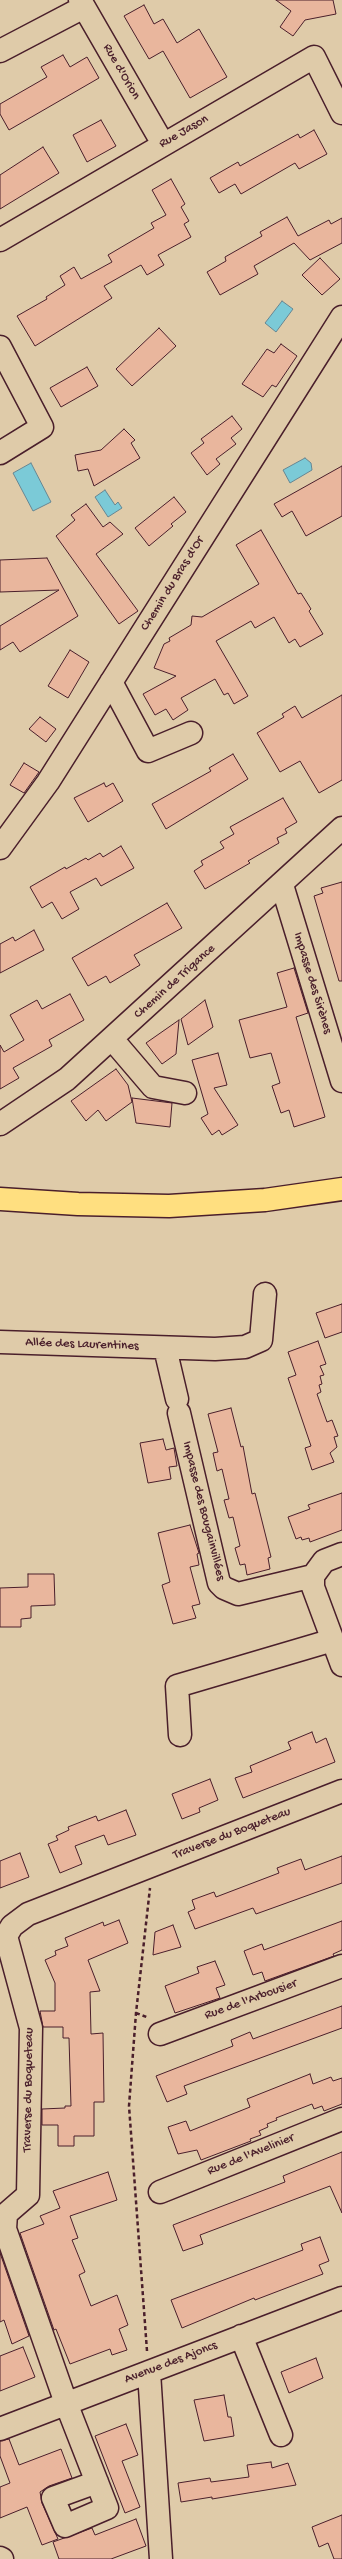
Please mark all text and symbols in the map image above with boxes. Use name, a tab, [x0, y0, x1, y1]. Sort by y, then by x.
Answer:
street label: Rue d'Orion	[99, 41, 143, 103]
street label: Rue Jason	[156, 112, 212, 152]
street label: Chemin du Bras d'Or	[138, 534, 208, 634]
street label: Impasse des Sirènes	[289, 930, 335, 1036]
street label: Chemin de Trigance	[131, 941, 219, 1023]
street label: Allée des Laurentines	[25, 1335, 139, 1355]
street label: Impasse des Bougainvillées	[178, 1440, 228, 1582]
street label: Traverse du Boqueteau	[171, 1804, 293, 1864]
street label: Rue de l'Arbousier	[203, 1976, 299, 2024]
street label: Traverse du Boqueteau	[20, 2028, 38, 2152]
street label: Rue de l'Avelinier	[205, 2130, 297, 2180]
street label: Avenue des Ajoncs	[122, 2338, 220, 2388]

